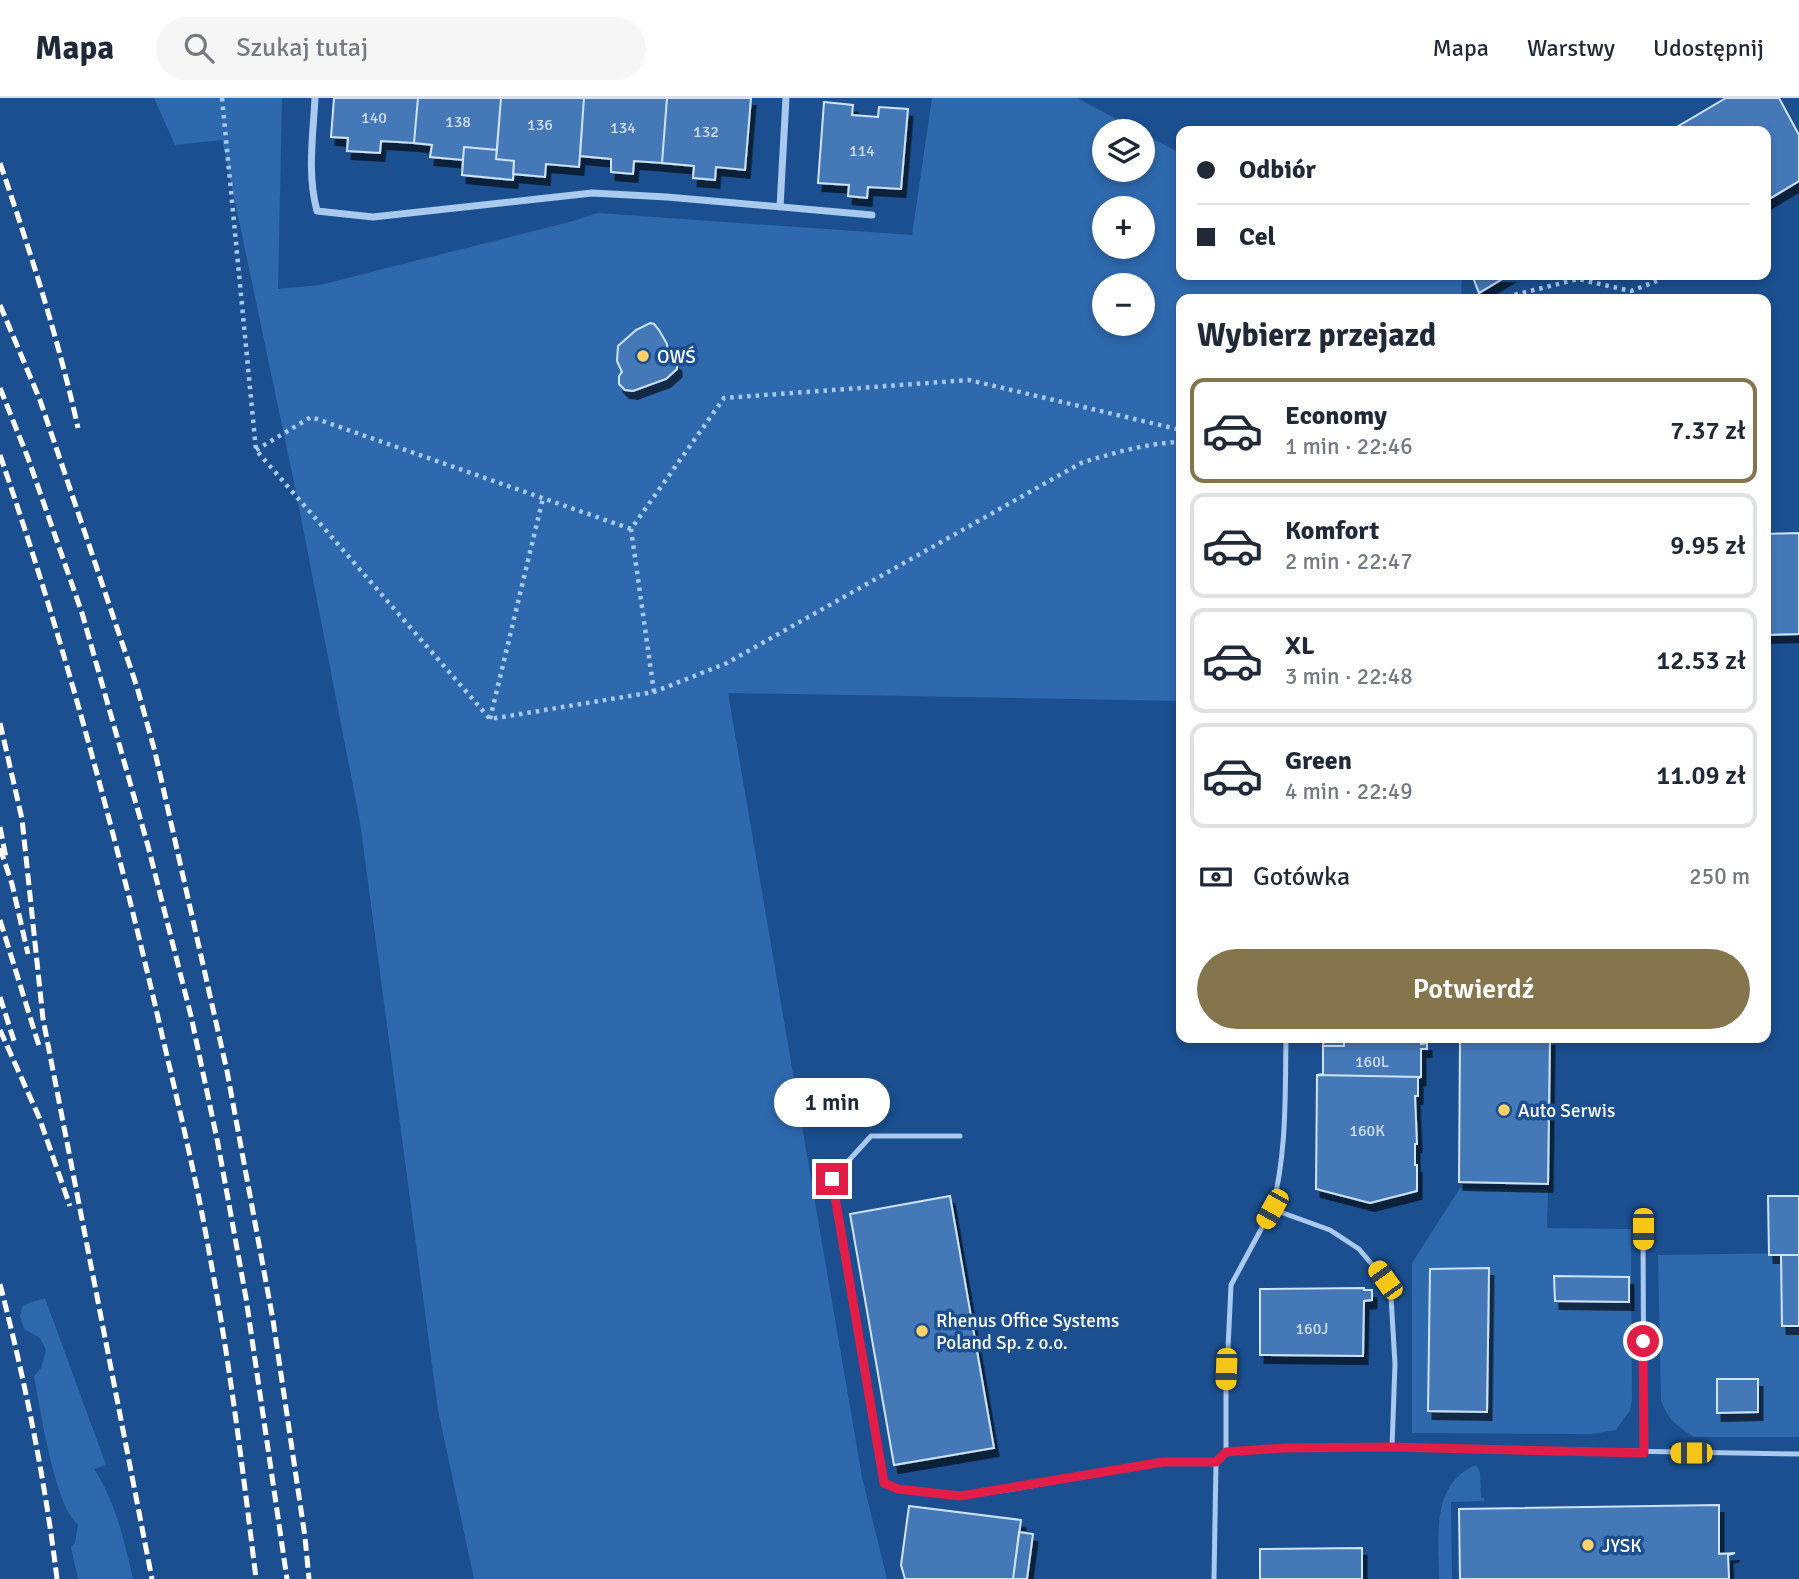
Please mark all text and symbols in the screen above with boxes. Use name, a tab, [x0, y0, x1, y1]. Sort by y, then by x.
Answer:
search box	[156, 17, 646, 80]
text: Mapa	[35, 28, 114, 69]
icon: search	[180, 29, 218, 67]
text: Szukaj tutaj	[236, 32, 368, 64]
text: Mapa	[1432, 33, 1489, 63]
text: Warstwy	[1527, 33, 1615, 63]
text: Udostępnij	[1653, 33, 1764, 63]
house number: 140	[361, 108, 387, 128]
house number: 138	[445, 112, 471, 132]
house number: 136	[527, 115, 553, 135]
house number: 134	[610, 118, 636, 138]
map controls	[1092, 119, 1155, 336]
button: layers	[1092, 119, 1155, 182]
house number: 132	[693, 122, 719, 142]
house number: 114	[849, 141, 875, 161]
text: Odbiór	[1239, 154, 1316, 186]
button: +	[1092, 196, 1155, 259]
text: Cel	[1239, 221, 1276, 253]
button: −	[1092, 273, 1155, 336]
text: Wybierz przejazd	[1197, 316, 1436, 355]
place label: OWŚ	[657, 345, 696, 369]
marker: OWŚ	[635, 348, 651, 364]
icon: car	[1201, 399, 1264, 462]
text: Economy	[1285, 400, 1387, 432]
text: 7.37 zł	[1670, 415, 1746, 447]
text: 1 min · 22:46	[1285, 432, 1413, 461]
icon: car	[1201, 514, 1264, 577]
text: Komfort	[1285, 515, 1379, 547]
text: 9.95 zł	[1670, 530, 1746, 562]
text: 2 min · 22:47	[1285, 547, 1413, 576]
icon: car	[1201, 629, 1264, 692]
text: XL	[1285, 630, 1315, 662]
text: 12.53 zł	[1656, 645, 1746, 677]
text: 3 min · 22:48	[1285, 662, 1413, 691]
icon: car	[1201, 744, 1264, 807]
text: Green	[1285, 745, 1352, 777]
text: 11.09 zł	[1656, 760, 1746, 792]
text: 4 min · 22:49	[1285, 777, 1413, 806]
icon: cash	[1197, 858, 1235, 896]
text: Gotówka	[1253, 861, 1350, 893]
text: 250 m	[1689, 862, 1750, 891]
button: Potwierdź	[1197, 949, 1750, 1029]
house number: 160L	[1355, 1052, 1389, 1072]
callout: 1 min	[774, 1077, 890, 1126]
text: 1 min	[804, 1088, 860, 1117]
place label: Auto Serwis	[1518, 1099, 1615, 1123]
marker: Auto Serwis	[1496, 1102, 1512, 1118]
house number: 160K	[1349, 1121, 1385, 1141]
route end	[816, 1163, 848, 1195]
car	[1253, 1186, 1292, 1232]
car	[1633, 1208, 1654, 1250]
car	[1365, 1257, 1406, 1303]
place label: Rhenus Office Systems Poland Sp. z o.o.	[936, 1309, 1119, 1355]
house number: 160J	[1295, 1319, 1329, 1339]
marker: Rhenus Office Systems Poland Sp. z o.o.	[914, 1323, 930, 1339]
route start	[1627, 1325, 1659, 1357]
car	[1215, 1348, 1238, 1390]
car	[1671, 1443, 1713, 1464]
place label: JYSK	[1602, 1534, 1642, 1558]
marker: JYSK	[1580, 1537, 1596, 1553]

